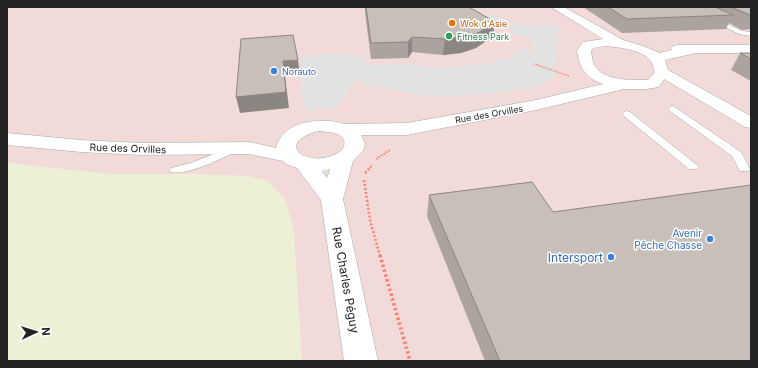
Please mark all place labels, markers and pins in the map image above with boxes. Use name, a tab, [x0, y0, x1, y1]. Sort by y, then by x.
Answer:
marker: Wok d'Asie	[447, 18, 457, 28]
place label: Wok d'Asie	[460, 18, 507, 29]
marker: Fitness Park	[444, 31, 454, 41]
place label: Fitness Park	[457, 31, 509, 42]
marker: Norauto	[269, 66, 279, 76]
place label: Norauto	[282, 66, 316, 77]
place label: Avenir Pêche Chasse	[634, 227, 702, 251]
marker: Avenir Pêche Chasse	[705, 234, 715, 244]
place label: Intersport	[548, 250, 603, 265]
marker: Intersport	[606, 252, 616, 262]

